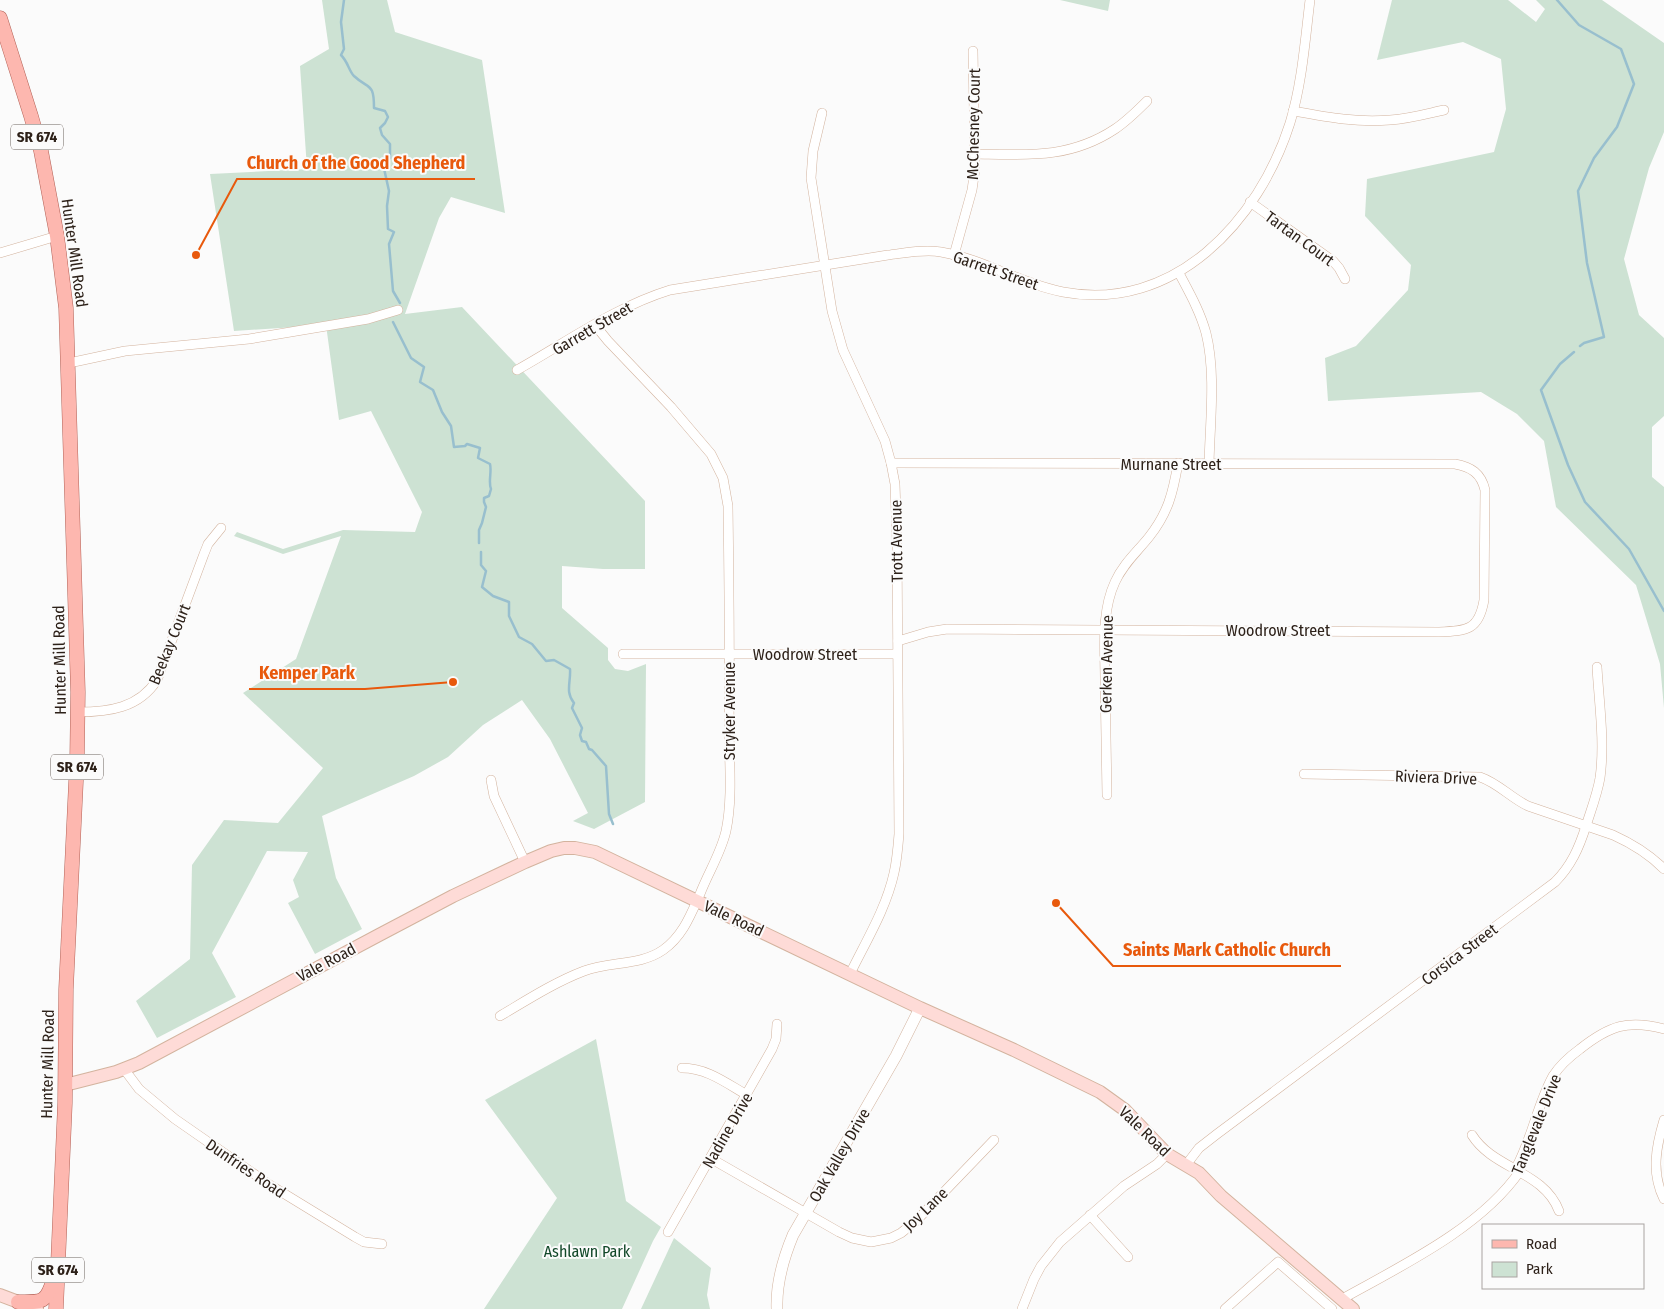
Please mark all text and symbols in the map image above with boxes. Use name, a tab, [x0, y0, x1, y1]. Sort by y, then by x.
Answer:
street label: McChesney Court	[963, 67, 984, 180]
road number: SR 674	[11, 124, 63, 150]
callout: Church of the Good Shepherd	[237, 146, 475, 179]
text: Church of the Good Shepherd	[247, 152, 465, 174]
street label: Hunter Mill Road	[57, 198, 92, 309]
street label: Tartan Court	[1262, 207, 1339, 270]
street label: Garrett Street	[951, 247, 1042, 294]
street label: Garrett Street	[549, 298, 636, 359]
street label: Murnane Street	[1120, 455, 1222, 474]
street label: Trott Avenue	[886, 499, 907, 583]
street label: Beekay Court	[145, 600, 195, 687]
street label: Hunter Mill Road	[49, 605, 70, 715]
street label: Gerken Avenue	[1096, 615, 1117, 713]
street label: Woodrow Street	[1226, 621, 1331, 640]
street label: Woodrow Street	[753, 645, 858, 664]
callout: Kemper Park	[249, 656, 365, 689]
text: Kemper Park	[259, 662, 356, 684]
street label: Stryker Avenue	[720, 662, 739, 760]
road number: SR 674	[51, 754, 103, 780]
street label: Riviera Drive	[1394, 767, 1478, 788]
street label: Vale Road	[701, 896, 767, 941]
street label: Corsica Street	[1418, 919, 1502, 989]
callout: Saints Mark Catholic Church	[1113, 933, 1341, 966]
street label: Vale Road	[293, 939, 359, 986]
text: Saints Mark Catholic Church	[1123, 939, 1331, 961]
street label: Hunter Mill Road	[37, 1009, 58, 1119]
street label: Tanglevale Drive	[1508, 1071, 1565, 1177]
street label: Nadine Drive	[698, 1089, 757, 1171]
street label: Vale Road	[1115, 1102, 1174, 1160]
street label: Oak Valley Drive	[805, 1105, 874, 1206]
street label: Dunfries Road	[202, 1135, 289, 1202]
street label: Joy Lane	[899, 1183, 952, 1235]
legend	[1482, 1224, 1644, 1289]
text: Road	[1526, 1235, 1557, 1253]
park label: Ashlawn Park	[544, 1242, 631, 1261]
road number: SR 674	[32, 1258, 84, 1282]
text: Park	[1526, 1260, 1553, 1278]

